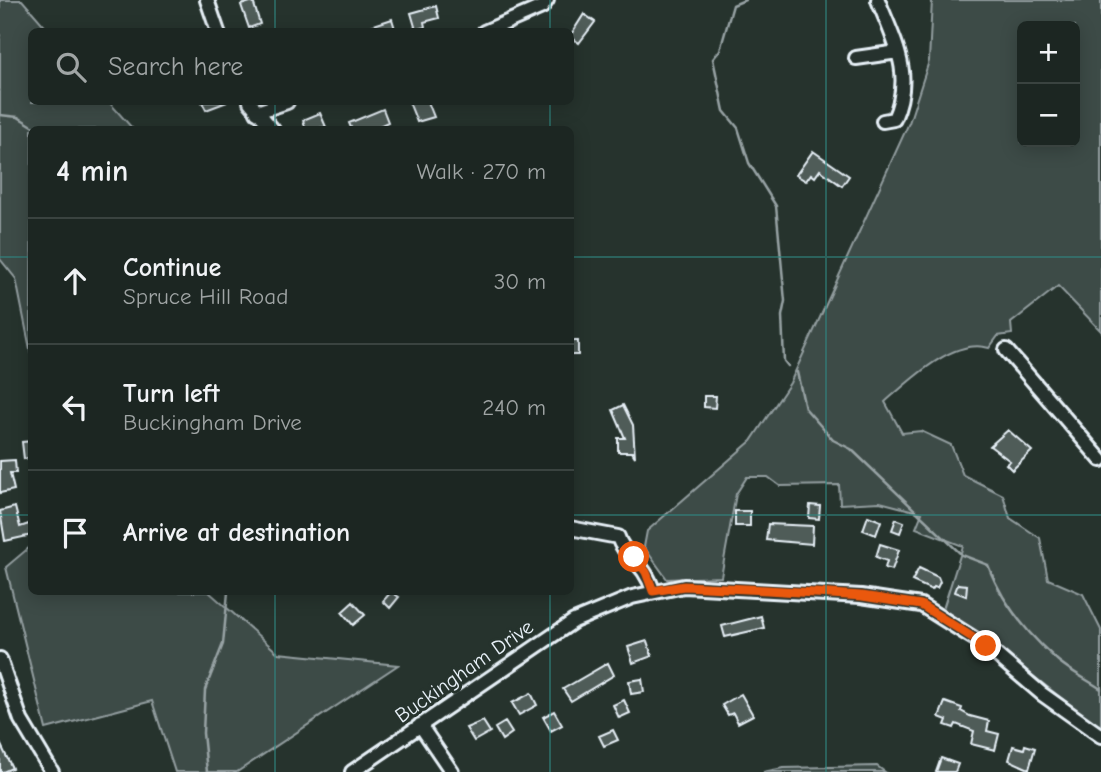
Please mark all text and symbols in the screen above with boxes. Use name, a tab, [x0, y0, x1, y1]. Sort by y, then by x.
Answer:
map controls	[1017, 21, 1080, 147]
button: +	[1017, 21, 1080, 84]
search box	[28, 28, 574, 105]
icon: search	[52, 48, 90, 86]
text: Search here	[108, 52, 243, 82]
button: −	[1017, 84, 1080, 147]
text: 4 min	[56, 154, 128, 189]
text: Walk · 270 m	[417, 158, 546, 185]
text: Continue	[123, 253, 221, 283]
icon: ahead	[56, 262, 94, 300]
text: 30 m	[494, 268, 546, 295]
text: Spruce Hill Road	[123, 283, 288, 310]
text: Turn left	[123, 379, 220, 409]
icon: left	[56, 388, 94, 426]
text: 240 m	[482, 394, 546, 421]
text: Buckingham Drive	[123, 409, 302, 436]
icon: arrive	[56, 514, 94, 552]
text: Arrive at destination	[123, 518, 350, 548]
route start	[618, 541, 649, 572]
street label: Buckingham Drive	[390, 614, 538, 728]
route end	[970, 630, 1001, 661]

